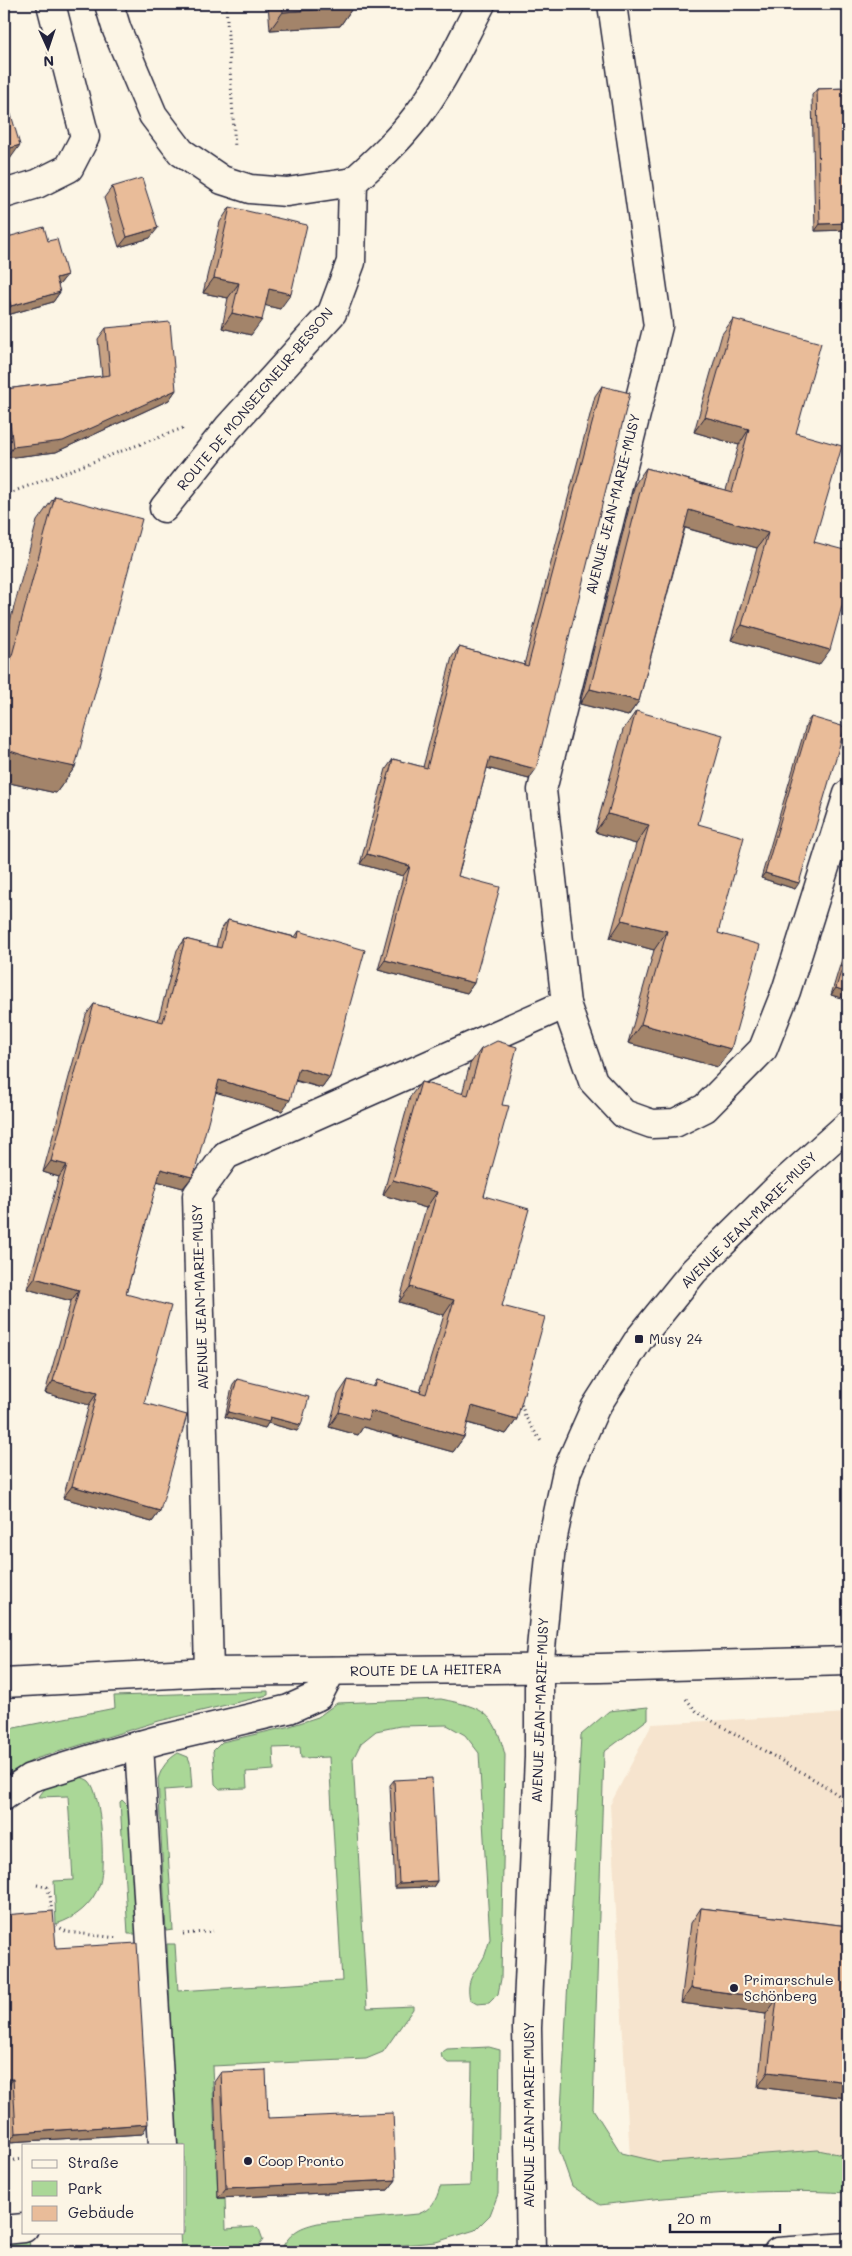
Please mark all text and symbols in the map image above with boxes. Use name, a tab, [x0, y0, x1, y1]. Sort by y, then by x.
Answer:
north arrow	[22, 22, 72, 72]
text: N	[43, 52, 55, 71]
street label: ROUTE DE MONSEIGNEUR-BESSON	[172, 303, 337, 494]
street label: AVENUE JEAN-MARIE-MUSY	[581, 411, 644, 596]
street label: AVENUE JEAN-MARIE-MUSY	[676, 1147, 821, 1292]
street label: AVENUE JEAN-MARIE-MUSY	[187, 1204, 212, 1390]
place label: Musy 24	[649, 1329, 703, 1348]
marker: Musy 24	[633, 1333, 645, 1345]
street label: AVENUE JEAN-MARIE-MUSY	[527, 1617, 552, 1803]
street label: ROUTE DE LA HEITERA	[350, 1659, 502, 1680]
place label: Primarschule Schönberg	[744, 1970, 834, 2005]
marker: Primarschule Schönberg	[728, 1982, 740, 1994]
street label: AVENUE JEAN-MARIE-MUSY	[519, 2022, 538, 2208]
legend	[22, 2144, 185, 2234]
place label: Coop Pronto	[258, 2151, 344, 2170]
text: Straße	[68, 2152, 119, 2172]
marker: Coop Pronto	[242, 2155, 254, 2167]
text: Park	[68, 2178, 102, 2198]
scale bar	[670, 2201, 780, 2233]
text: Gebäude	[68, 2202, 134, 2222]
text: 20 m	[677, 2208, 711, 2228]

